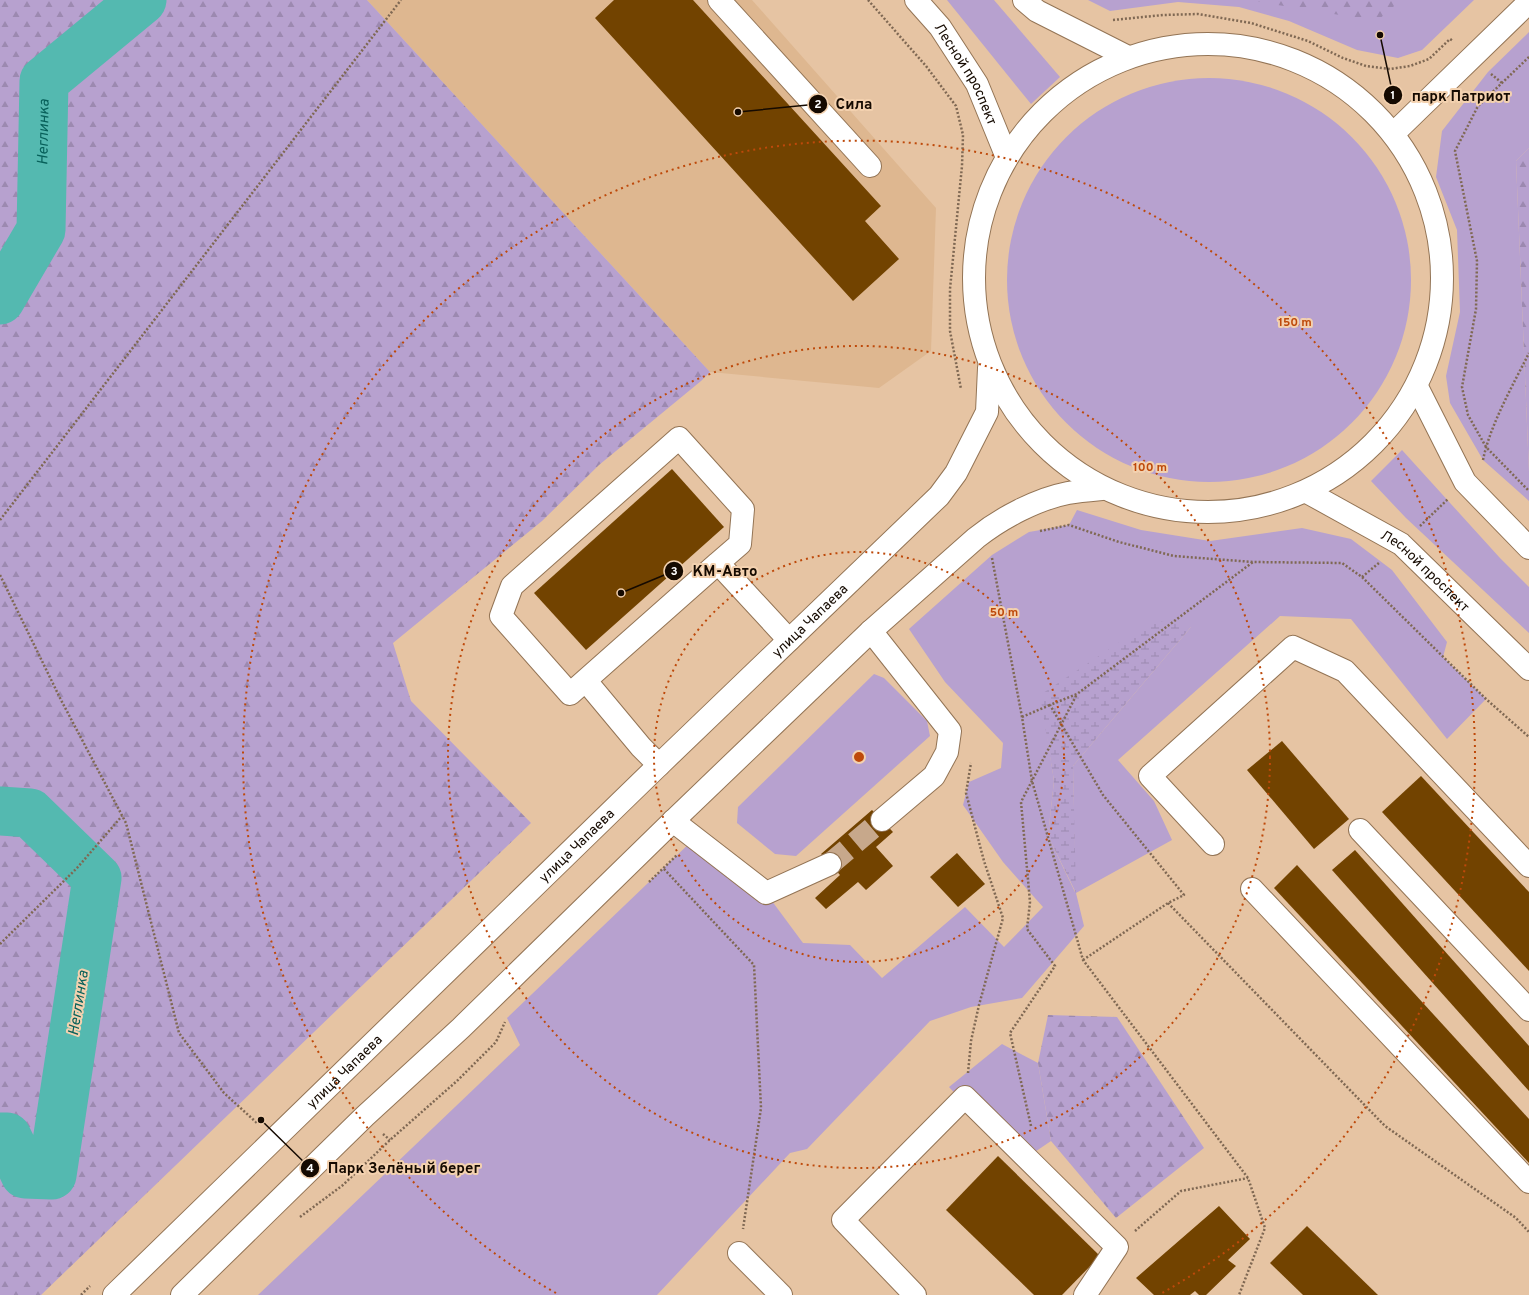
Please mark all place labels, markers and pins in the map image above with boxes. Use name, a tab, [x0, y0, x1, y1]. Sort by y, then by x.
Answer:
callout: парк Патриот	[1383, 82, 1518, 109]
callout: Сила	[808, 90, 881, 117]
callout: КМ-Авто	[664, 557, 765, 584]
centre of rings	[852, 750, 866, 764]
callout: Парк Зелёный берег	[300, 1154, 488, 1181]

